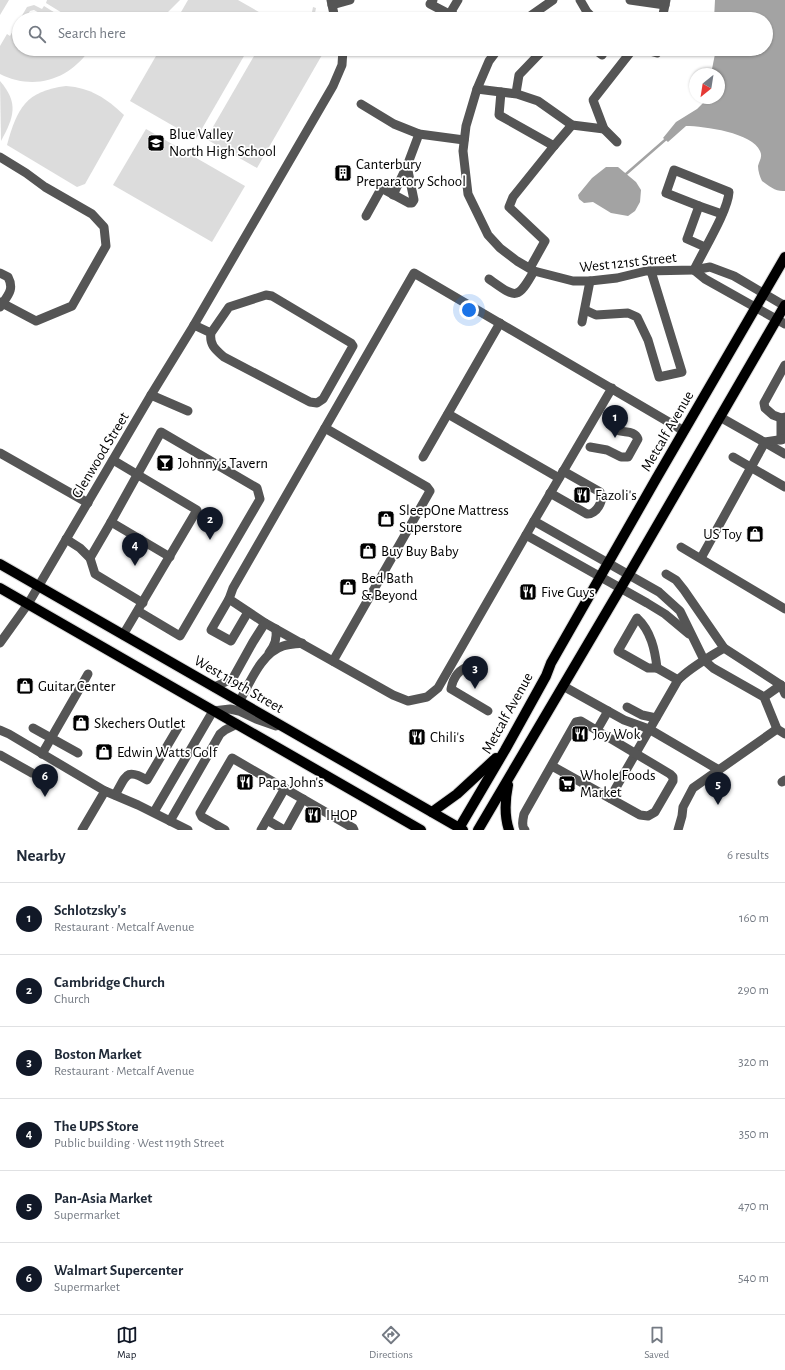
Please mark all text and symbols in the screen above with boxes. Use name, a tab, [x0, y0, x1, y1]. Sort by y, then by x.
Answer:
search box	[12, 12, 773, 56]
icon: search	[26, 23, 48, 45]
text: Search here	[58, 26, 126, 41]
north arrow	[689, 68, 725, 104]
place label: Blue Valley North High School	[169, 127, 276, 159]
school or university icon: Blue Valley North High School	[146, 133, 166, 153]
place label: Canterbury Preparatory School	[356, 157, 466, 189]
building icon: Canterbury Preparatory School	[333, 163, 353, 183]
street label: West 121st Street	[579, 250, 678, 275]
your location	[459, 300, 479, 320]
street label: Metcalf Avenue	[638, 388, 696, 474]
pin: 1	[602, 405, 628, 438]
street label: Glenwood Street	[69, 410, 132, 501]
bar icon: Johnny's Tavern	[155, 453, 175, 473]
place label: Johnny's Tavern	[178, 456, 268, 471]
restaurant icon: Fazoli's	[572, 485, 592, 505]
place label: Fazoli's	[595, 488, 637, 503]
place label: SleepOne Mattress Superstore	[399, 503, 509, 535]
pin: 2	[197, 507, 223, 540]
shop icon: SleepOne Mattress Superstore	[376, 509, 396, 529]
shop icon: US Toy	[745, 524, 765, 544]
place label: US Toy	[703, 527, 743, 542]
pin: 4	[122, 533, 148, 566]
shop icon: Buy Buy Baby	[358, 541, 378, 561]
place label: Buy Buy Baby	[381, 544, 459, 559]
place label: Bed Bath & Beyond	[361, 571, 418, 603]
shop icon: Bed Bath & Beyond	[338, 577, 358, 597]
restaurant icon: Five Guys	[518, 582, 538, 602]
place label: Five Guys	[541, 585, 595, 600]
street label: West 119th Street	[192, 653, 286, 716]
pin: 3	[462, 656, 488, 689]
street label: Metcalf Avenue	[479, 670, 536, 756]
shop icon: Guitar Center	[15, 676, 35, 696]
place label: Guitar Center	[38, 679, 116, 694]
shop icon: Skechers Outlet	[71, 713, 91, 733]
place label: Skechers Outlet	[94, 716, 185, 731]
restaurant icon: Joy Wok	[570, 724, 590, 744]
restaurant icon: Chili's	[407, 727, 427, 747]
place label: Joy Wok	[593, 727, 640, 742]
place label: Chili's	[430, 730, 465, 745]
shop icon: Edwin Watts Golf	[94, 742, 114, 762]
place label: Edwin Watts Golf	[117, 745, 218, 760]
pin: 6	[32, 764, 58, 797]
place label: Whole Foods Market	[580, 768, 656, 800]
restaurant icon: Papa John's	[235, 772, 255, 792]
pin: 5	[705, 772, 731, 805]
supermarket icon: Whole Foods Market	[557, 774, 577, 794]
place label: Papa John's	[258, 775, 324, 790]
restaurant icon: IHOP	[303, 805, 323, 825]
place label: IHOP	[326, 808, 358, 823]
text: Nearby	[16, 847, 66, 864]
text: 6 results	[727, 849, 769, 862]
text: Schlotzsky's	[54, 903, 126, 918]
text: 1	[27, 912, 31, 925]
text: 160 m	[739, 912, 769, 925]
text: Restaurant · Metcalf Avenue	[54, 921, 194, 934]
text: Cambridge Church	[54, 975, 165, 990]
text: 2	[26, 984, 32, 997]
text: 290 m	[738, 984, 769, 997]
text: Church	[54, 993, 90, 1006]
text: Boston Market	[54, 1047, 142, 1062]
text: 3	[26, 1056, 32, 1069]
text: 320 m	[738, 1056, 769, 1069]
text: Restaurant · Metcalf Avenue	[54, 1065, 194, 1078]
text: The UPS Store	[54, 1119, 139, 1134]
text: 4	[26, 1128, 32, 1141]
text: 350 m	[739, 1128, 769, 1141]
text: Public building · West 119th Street	[54, 1137, 224, 1150]
text: Pan-Asia Market	[54, 1191, 152, 1206]
text: 5	[26, 1200, 32, 1213]
text: 470 m	[738, 1200, 769, 1213]
text: Supermarket	[54, 1209, 120, 1222]
text: Walmart Supercenter	[54, 1263, 183, 1278]
text: 6	[26, 1272, 32, 1285]
text: 540 m	[738, 1272, 769, 1285]
text: Supermarket	[54, 1281, 120, 1294]
tab: Map	[116, 1324, 138, 1361]
tab: Directions	[369, 1324, 413, 1361]
tab: Saved	[644, 1324, 669, 1361]

